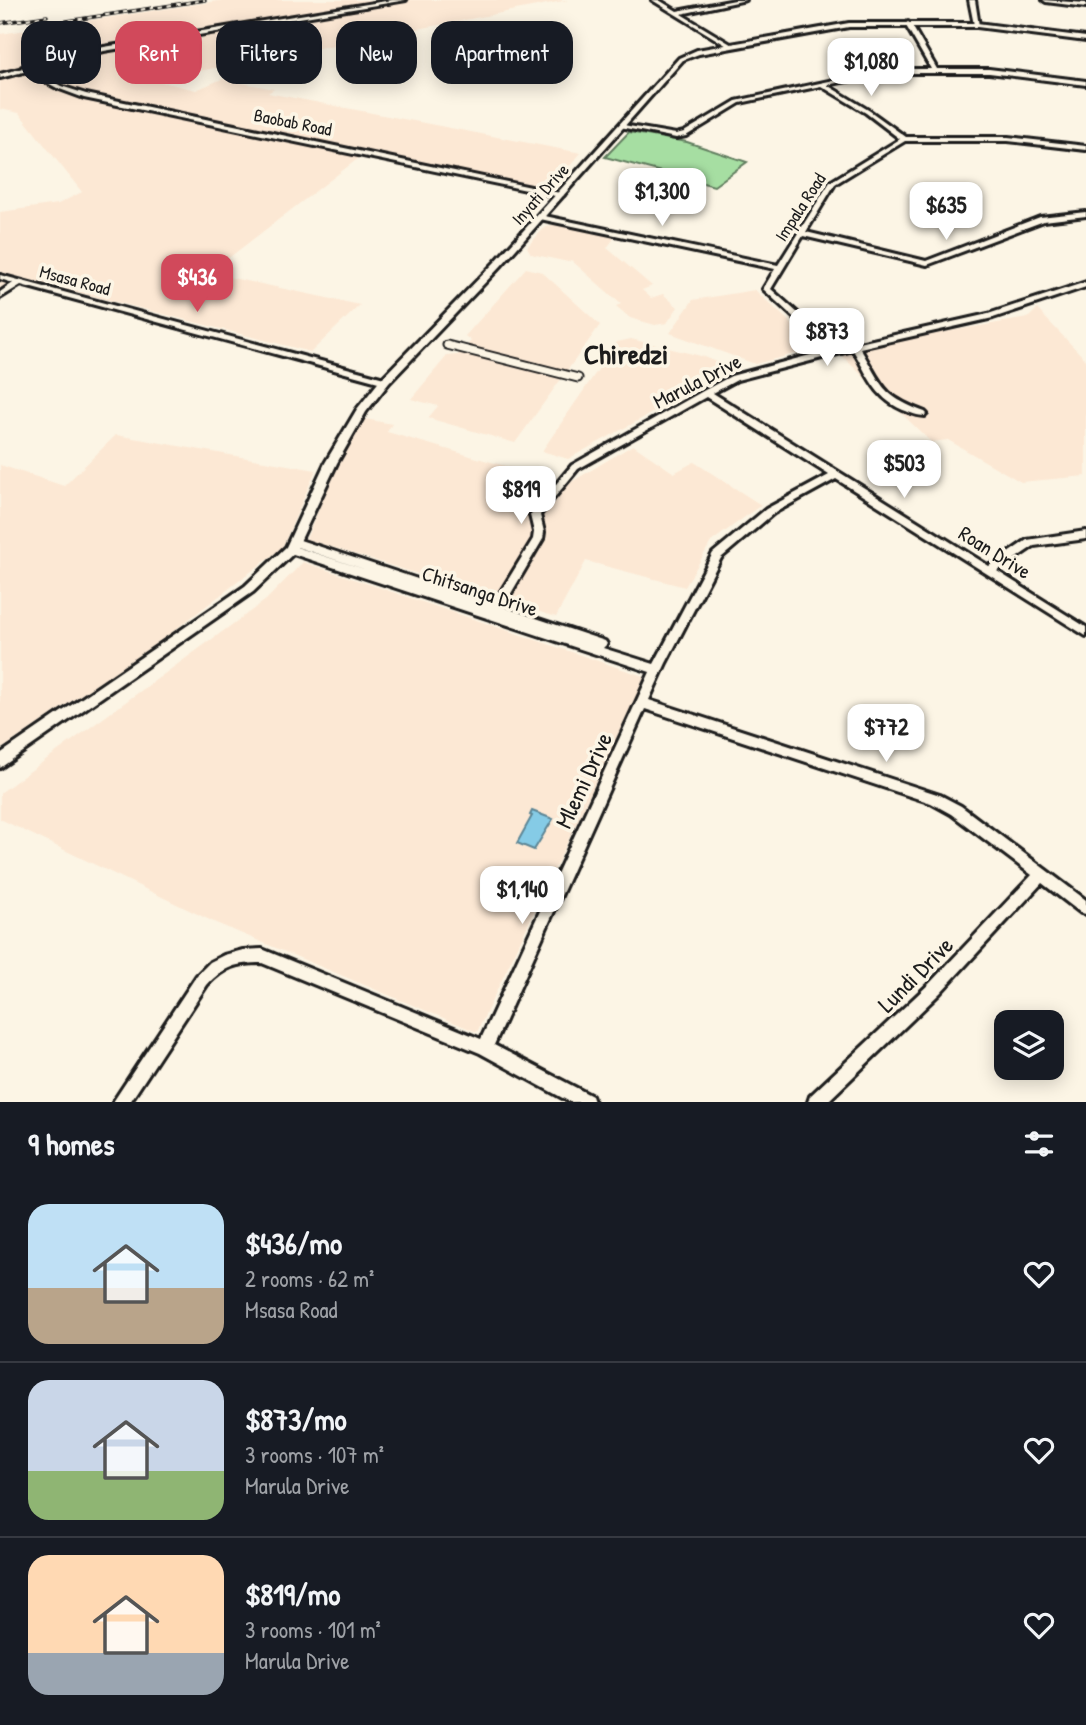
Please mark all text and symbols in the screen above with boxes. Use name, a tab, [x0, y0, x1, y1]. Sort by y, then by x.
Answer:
chip: Buy	[21, 21, 101, 84]
chip: Rent	[115, 21, 202, 84]
chip: Filters	[216, 21, 322, 84]
chip: New	[336, 21, 417, 84]
chip: Apartment	[431, 21, 573, 84]
pin: $1,080	[814, 38, 928, 98]
text: $1,080	[843, 45, 899, 76]
street label: Baobab Road	[252, 102, 334, 142]
street label: Inyati Drive	[506, 158, 574, 230]
pin: $1,300	[605, 168, 719, 228]
street label: Impala Road	[769, 168, 831, 246]
text: $1,300	[634, 175, 690, 206]
pin: $635	[905, 182, 987, 242]
text: $635	[926, 189, 966, 220]
pin: $436	[156, 254, 238, 314]
street label: Msasa Road	[37, 259, 113, 301]
text: $436	[177, 261, 217, 292]
pin: $873	[786, 308, 868, 368]
text: $873	[805, 315, 849, 346]
district label: Chiredzi	[584, 335, 668, 373]
street label: Marula Drive	[648, 346, 746, 416]
pin: $503	[863, 440, 945, 500]
text: $503	[883, 447, 925, 478]
pin: $819	[480, 466, 562, 526]
text: $819	[502, 473, 540, 504]
street label: Roan Drive	[953, 518, 1037, 586]
street label: Chitsanga Drive	[418, 559, 542, 623]
pin: $772	[845, 704, 927, 764]
text: $772	[863, 711, 909, 742]
street label: Mlemi Drive	[547, 726, 619, 833]
pin: $1,140	[465, 866, 579, 926]
text: $1,140	[496, 873, 548, 904]
street label: Lundi Drive	[870, 929, 960, 1019]
map controls	[994, 1010, 1064, 1080]
button: layers	[994, 1010, 1064, 1080]
text: 9 homes	[28, 1124, 115, 1164]
icon: filters	[1020, 1125, 1058, 1163]
text: $436/mo	[245, 1223, 342, 1263]
icon: home	[84, 1232, 168, 1316]
icon: heart	[1020, 1255, 1058, 1293]
text: 2 rooms · 62 m²	[245, 1263, 374, 1294]
text: Msasa Road	[245, 1294, 337, 1325]
text: $873/mo	[245, 1399, 347, 1439]
icon: home	[84, 1408, 168, 1492]
icon: heart	[1020, 1431, 1058, 1469]
text: 3 rooms · 107 m²	[245, 1439, 384, 1470]
text: Marula Drive	[245, 1470, 349, 1501]
text: $819/mo	[245, 1574, 340, 1614]
icon: home	[84, 1583, 168, 1667]
icon: heart	[1020, 1606, 1058, 1644]
text: 3 rooms · 101 m²	[245, 1614, 381, 1645]
text: Marula Drive	[245, 1645, 349, 1676]

